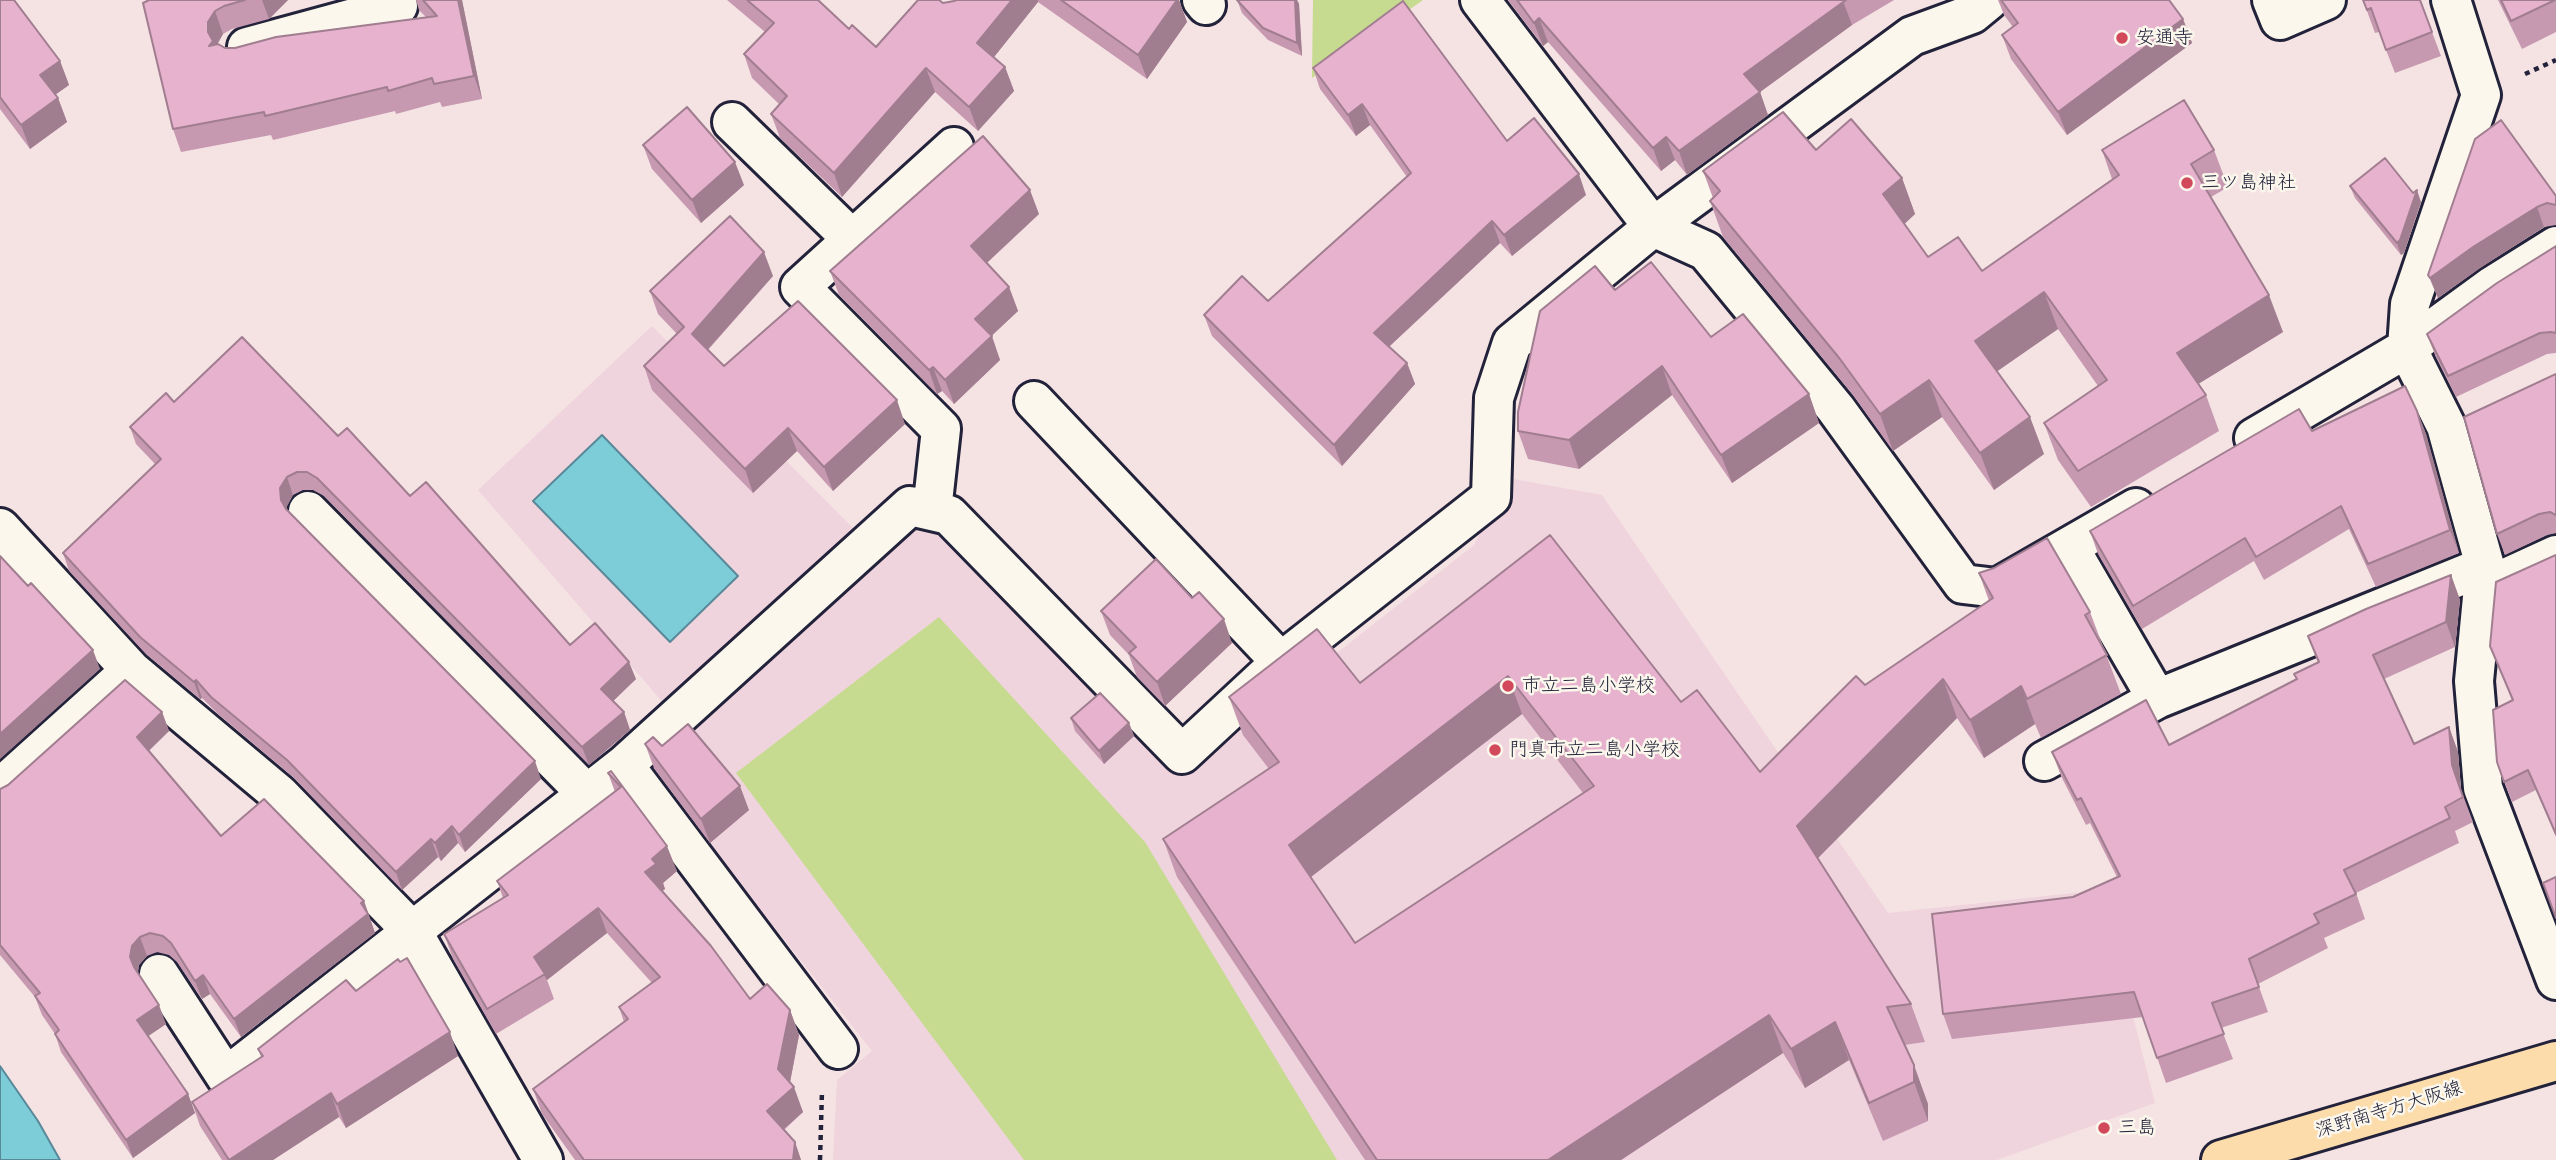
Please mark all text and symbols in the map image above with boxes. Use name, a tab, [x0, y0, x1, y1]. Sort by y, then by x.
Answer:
place label: 安通寺	[2136, 27, 2193, 49]
marker: 安通寺	[2114, 30, 2130, 46]
place label: 三ツ島神社	[2201, 172, 2296, 194]
marker: 三ツ島神社	[2179, 175, 2195, 191]
place label: 市立二島小学校	[1522, 675, 1655, 697]
marker: 市立二島小学校	[1500, 678, 1516, 694]
place label: 門真市立二島小学校	[1509, 739, 1680, 761]
marker: 門真市立二島小学校	[1487, 742, 1503, 758]
street label: 深野南寺方大阪線	[2313, 1077, 2465, 1143]
place label: 三島	[2118, 1117, 2156, 1139]
marker: 三島	[2096, 1120, 2112, 1136]

